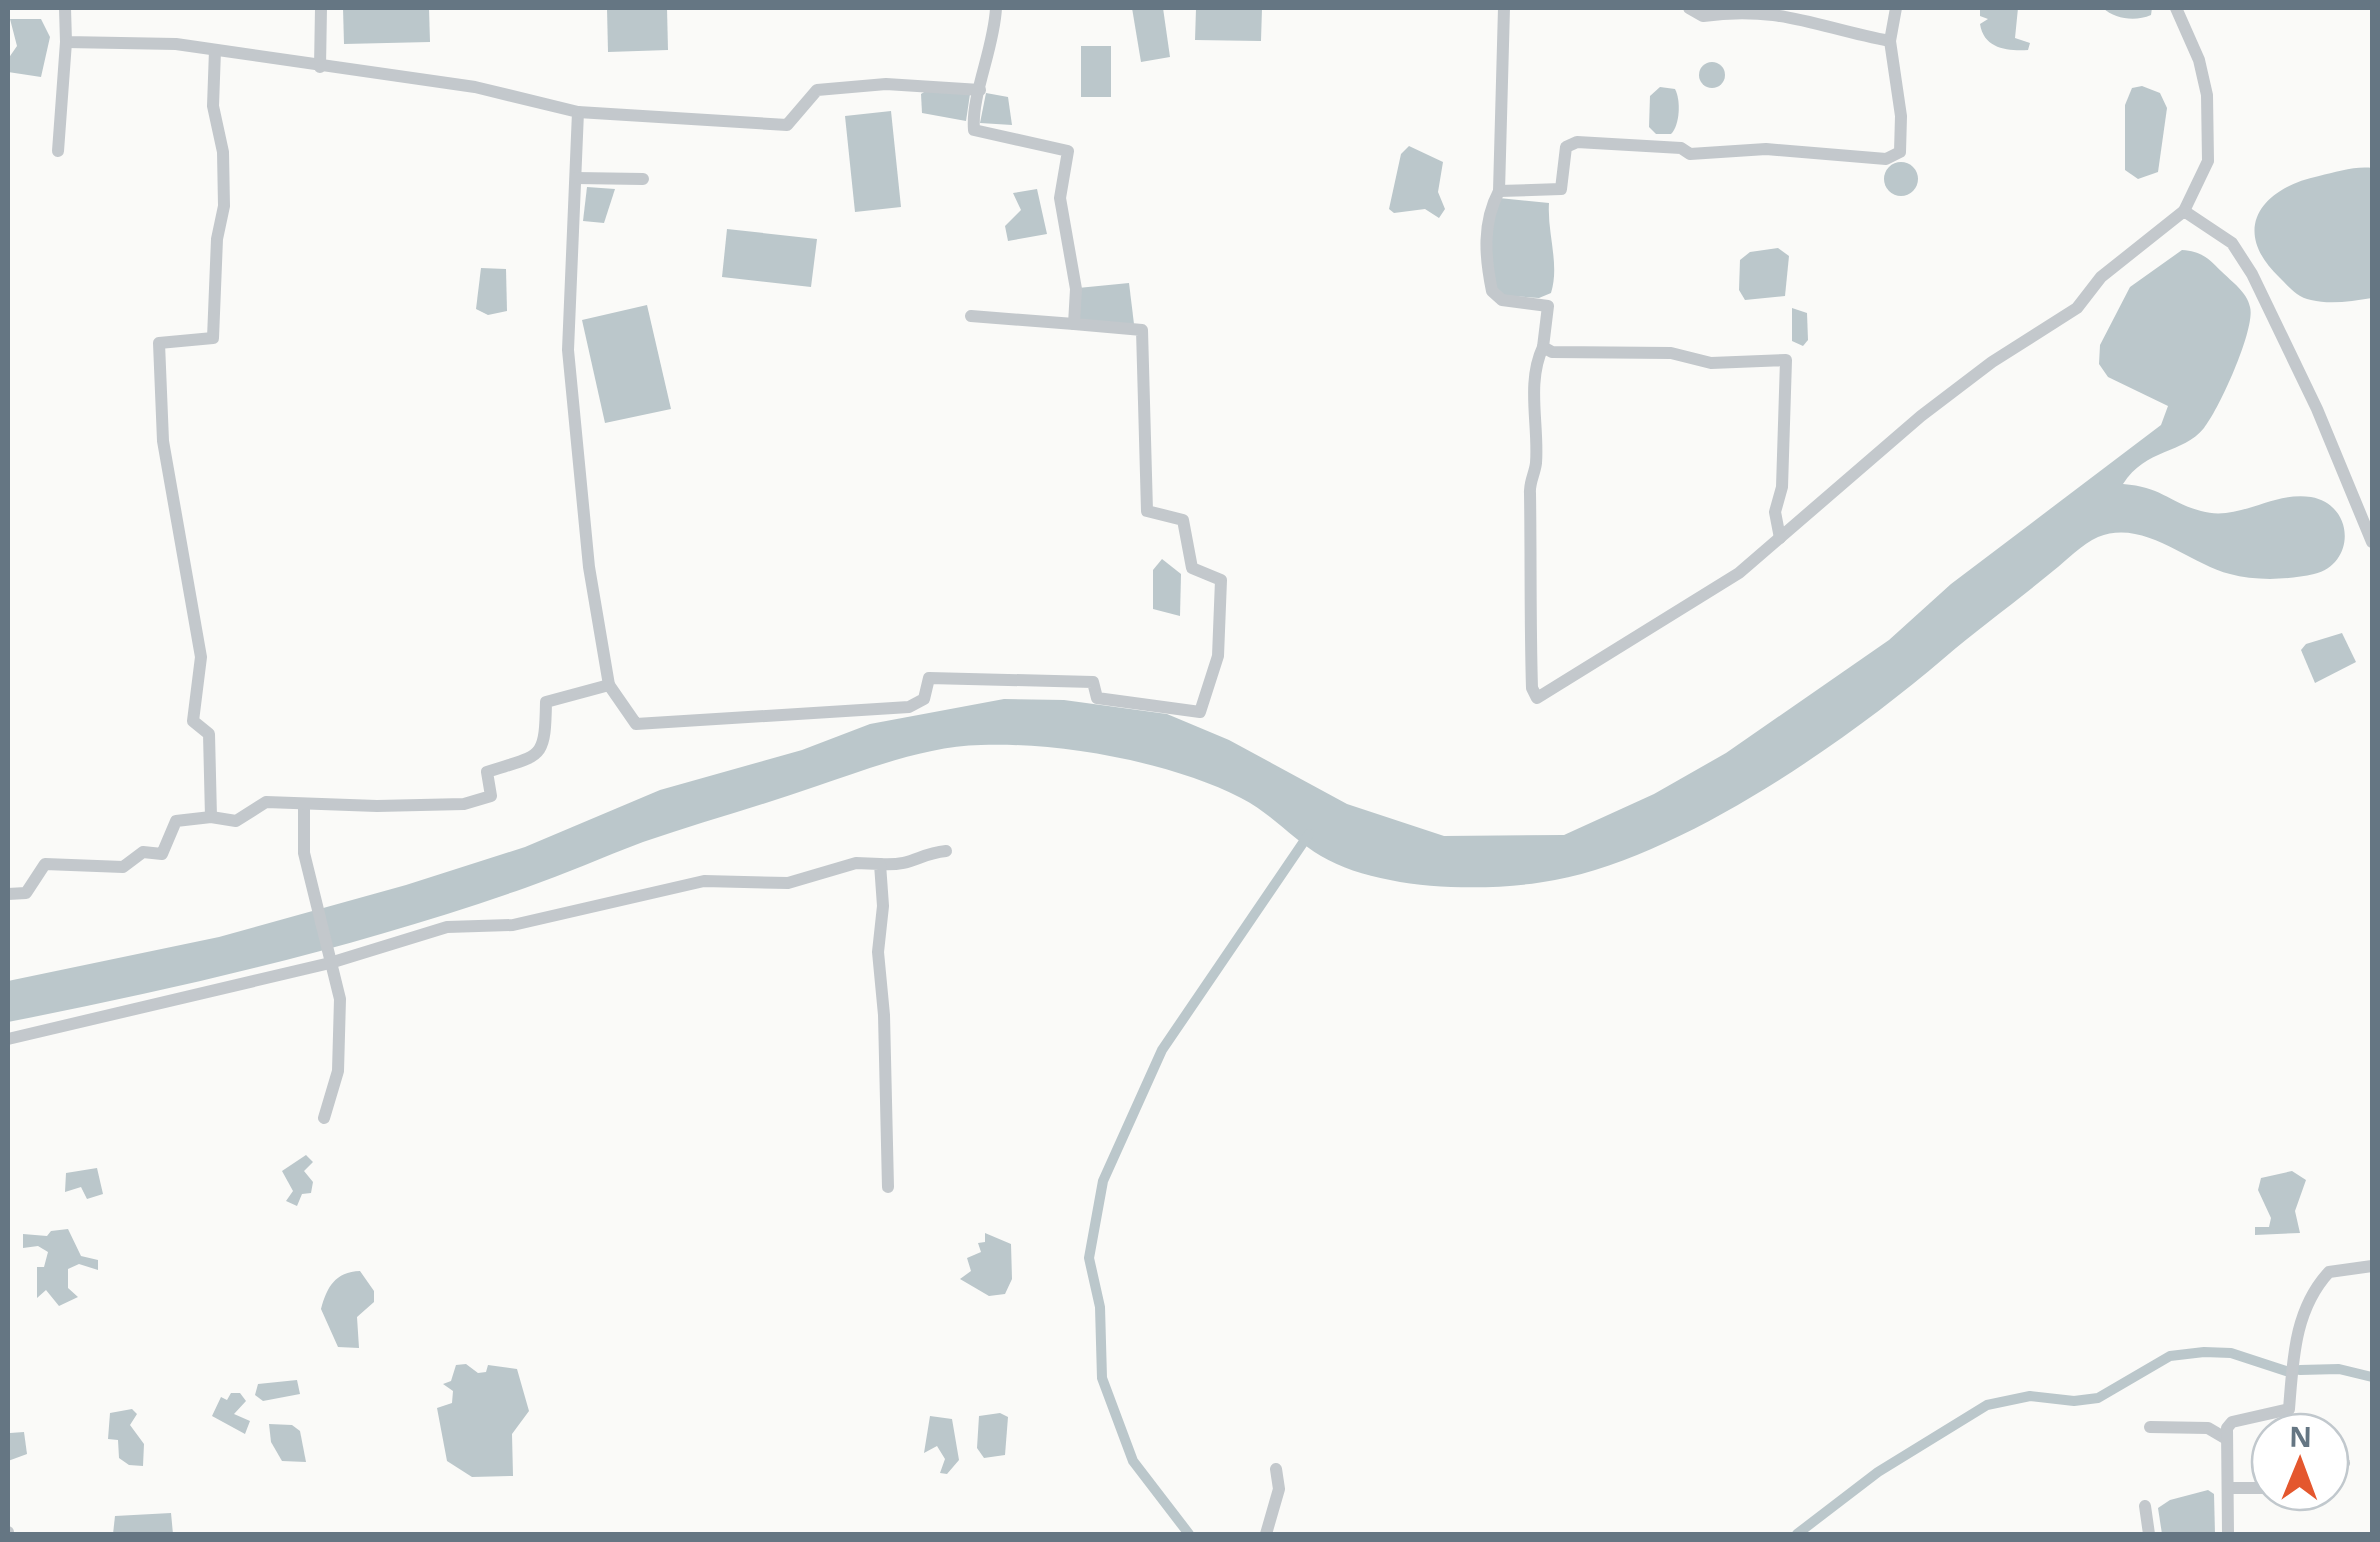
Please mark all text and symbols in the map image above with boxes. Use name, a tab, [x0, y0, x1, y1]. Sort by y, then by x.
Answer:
north arrow	[2250, 1412, 2350, 1512]
text: N	[2289, 1417, 2312, 1455]

